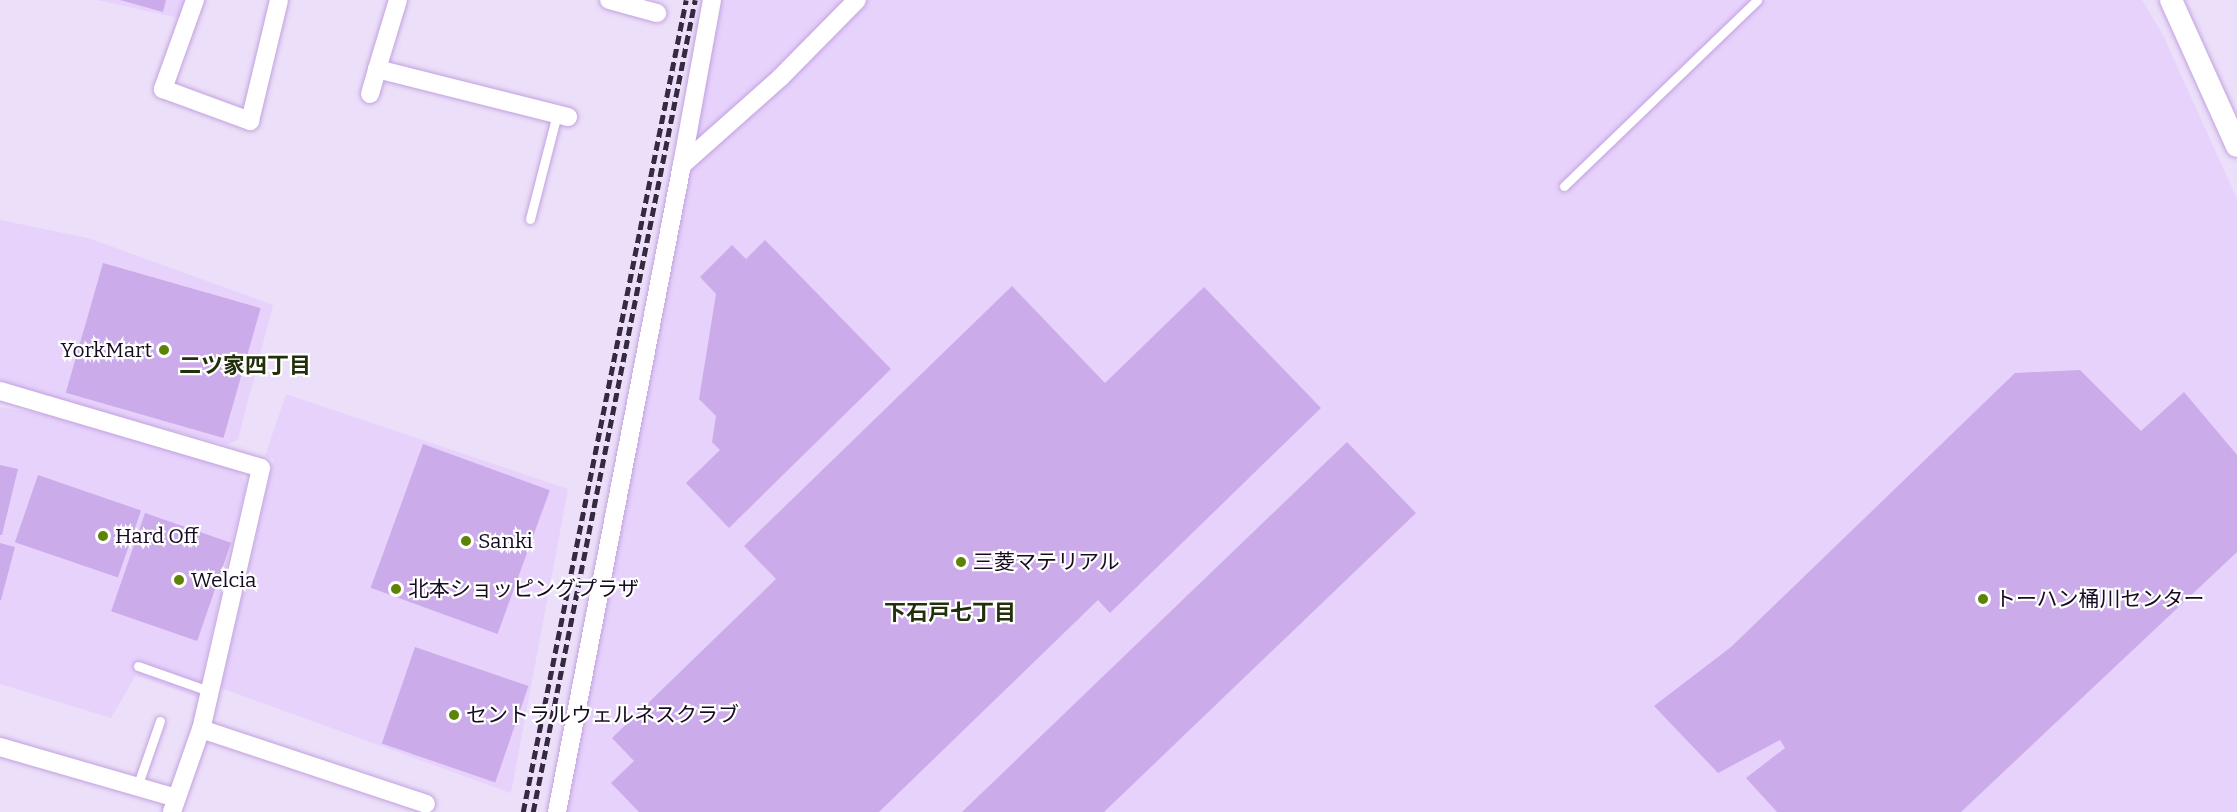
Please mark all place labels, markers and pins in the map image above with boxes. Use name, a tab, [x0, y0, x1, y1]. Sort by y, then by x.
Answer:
place label: YorkMart	[61, 337, 152, 363]
marker: YorkMart	[157, 343, 171, 357]
place label: Hard Off	[115, 523, 198, 549]
place label: Sanki	[478, 528, 533, 554]
marker: Hard Off	[96, 529, 110, 543]
marker: Sanki	[459, 534, 473, 548]
place label: 三菱マテリアル	[973, 549, 1120, 575]
marker: 三菱マテリアル	[954, 555, 968, 569]
place label: Welcia	[191, 567, 256, 593]
marker: Welcia	[172, 573, 186, 587]
place label: 北本ショッピングプラザ	[408, 576, 639, 602]
marker: 北本ショッピングプラザ	[389, 582, 403, 596]
place label: トーハン桶川センター	[1995, 586, 2205, 612]
marker: トーハン桶川センター	[1976, 592, 1990, 606]
place label: セントラルウェルネスクラブ	[466, 702, 739, 728]
marker: セントラルウェルネスクラブ	[447, 708, 461, 722]

